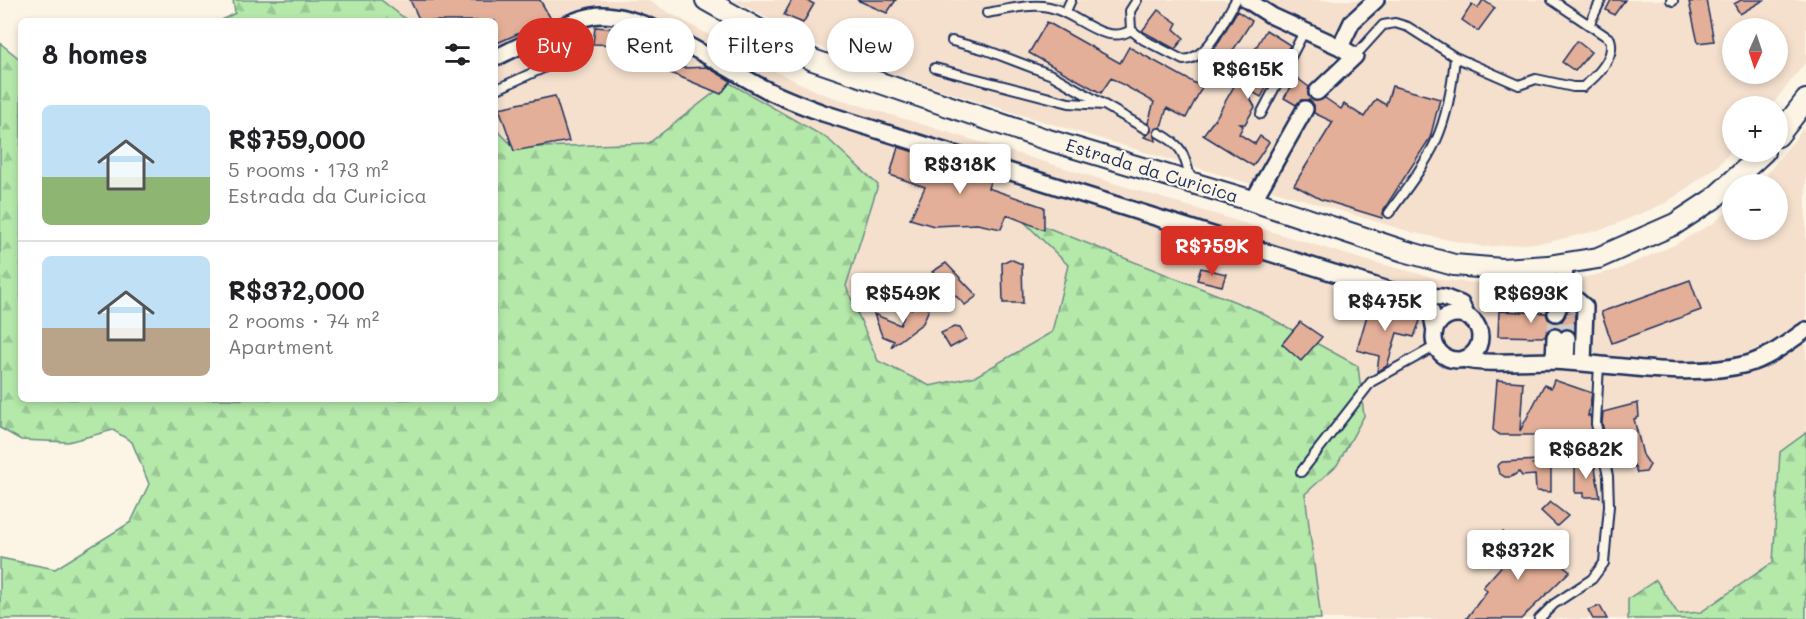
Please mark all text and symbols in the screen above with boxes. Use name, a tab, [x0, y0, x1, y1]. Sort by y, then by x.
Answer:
chip: Buy	[516, 18, 594, 72]
chip: Rent	[606, 18, 695, 72]
chip: Filters	[707, 18, 815, 72]
chip: New	[827, 18, 914, 72]
north arrow	[1722, 18, 1788, 84]
map controls	[1722, 18, 1788, 240]
text: 8 homes	[42, 37, 148, 71]
icon: filters	[441, 38, 474, 71]
pin: R$615K	[1199, 49, 1297, 100]
text: R$615K	[1212, 55, 1284, 81]
button: +	[1722, 96, 1788, 162]
text: R$759,000	[228, 122, 366, 156]
icon: home	[90, 129, 162, 201]
street label: Estrada da Curicica	[1063, 132, 1241, 208]
pin: R$318K	[911, 144, 1009, 195]
text: R$318K	[924, 150, 996, 176]
text: 5 rooms · 173 m²	[228, 156, 389, 182]
button: −	[1722, 174, 1788, 240]
text: Estrada da Curicica	[228, 182, 427, 208]
pin: R$759K	[1163, 226, 1261, 277]
text: R$759K	[1175, 232, 1249, 258]
text: R$372,000	[228, 273, 365, 307]
pin: R$549K	[854, 273, 952, 324]
pin: R$693K	[1482, 273, 1580, 324]
text: R$549K	[865, 279, 941, 305]
text: R$693K	[1493, 279, 1569, 305]
icon: home	[90, 280, 162, 352]
pin: R$475K	[1336, 281, 1434, 332]
text: R$475K	[1348, 287, 1422, 313]
text: 2 rooms · 74 m²	[228, 307, 379, 333]
text: Apartment	[228, 333, 334, 359]
pin: R$682K	[1537, 429, 1635, 480]
text: R$682K	[1548, 435, 1624, 461]
pin: R$372K	[1469, 530, 1567, 581]
text: R$372K	[1481, 536, 1555, 562]

